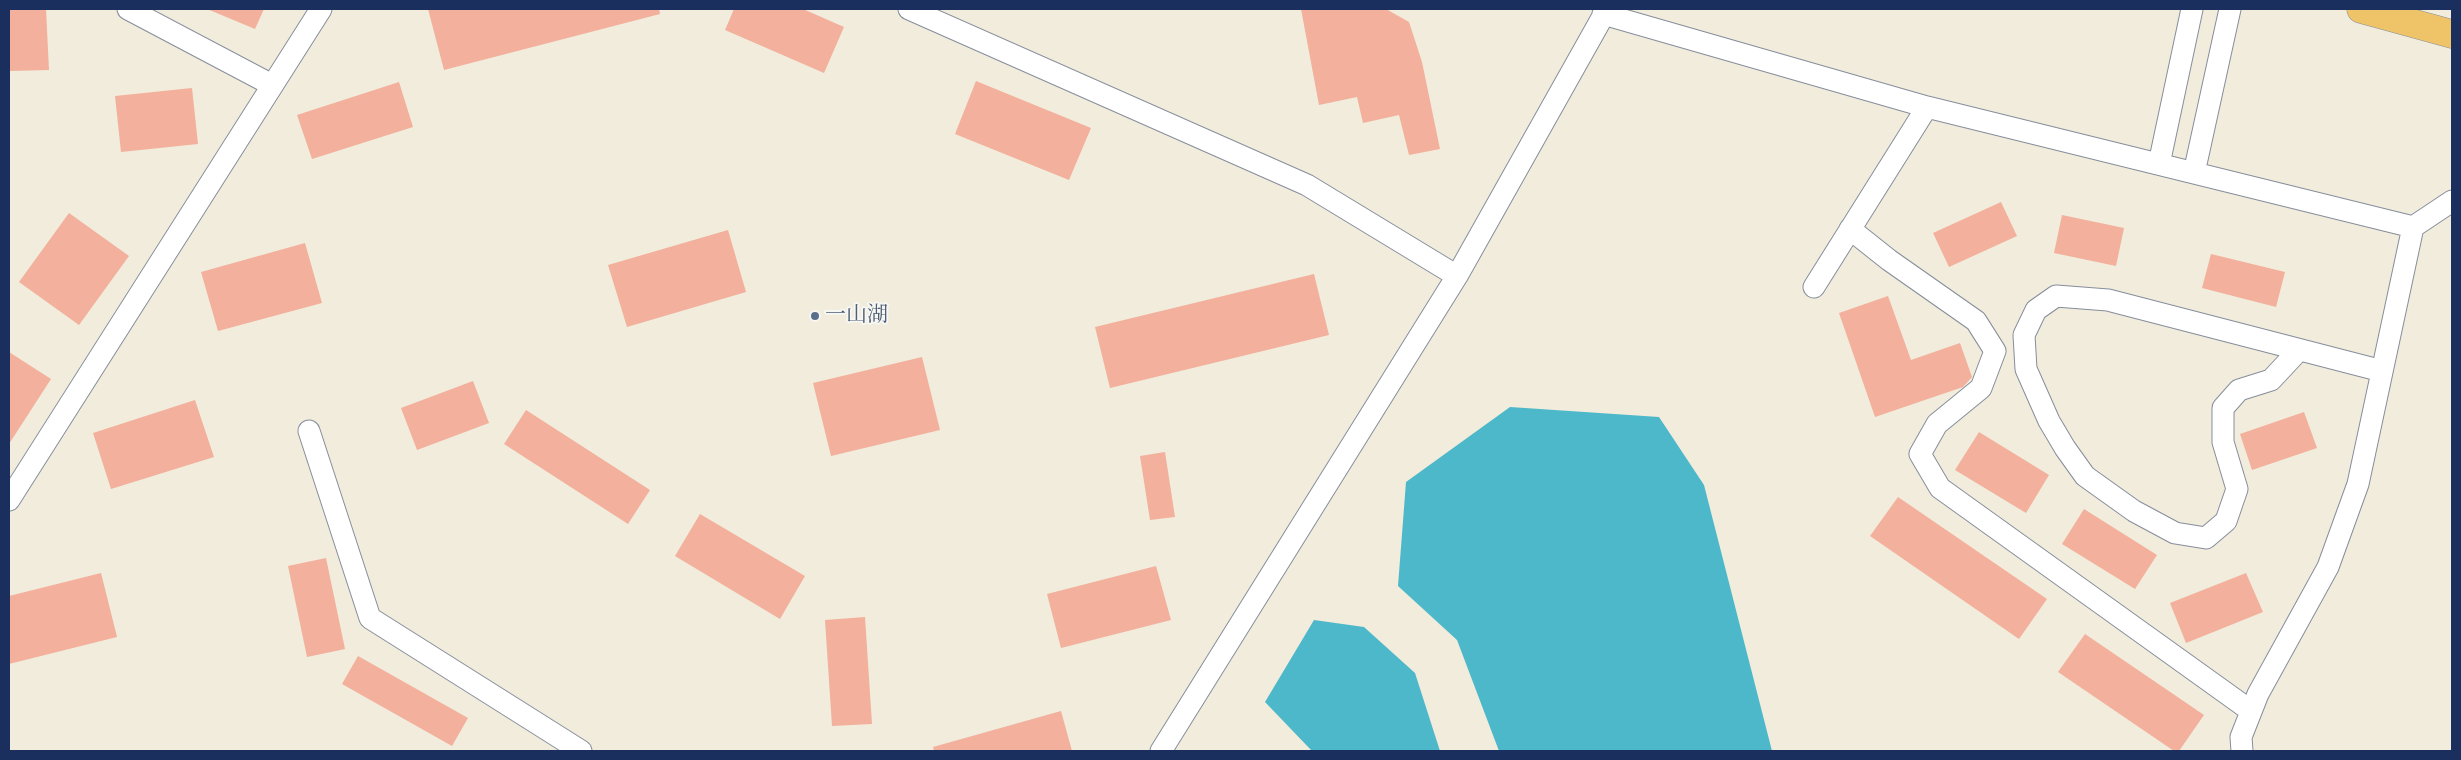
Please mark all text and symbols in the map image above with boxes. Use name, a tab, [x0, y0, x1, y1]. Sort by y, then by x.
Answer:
place label: 一山湖	[825, 303, 888, 329]
marker: 一山湖	[809, 310, 821, 322]

